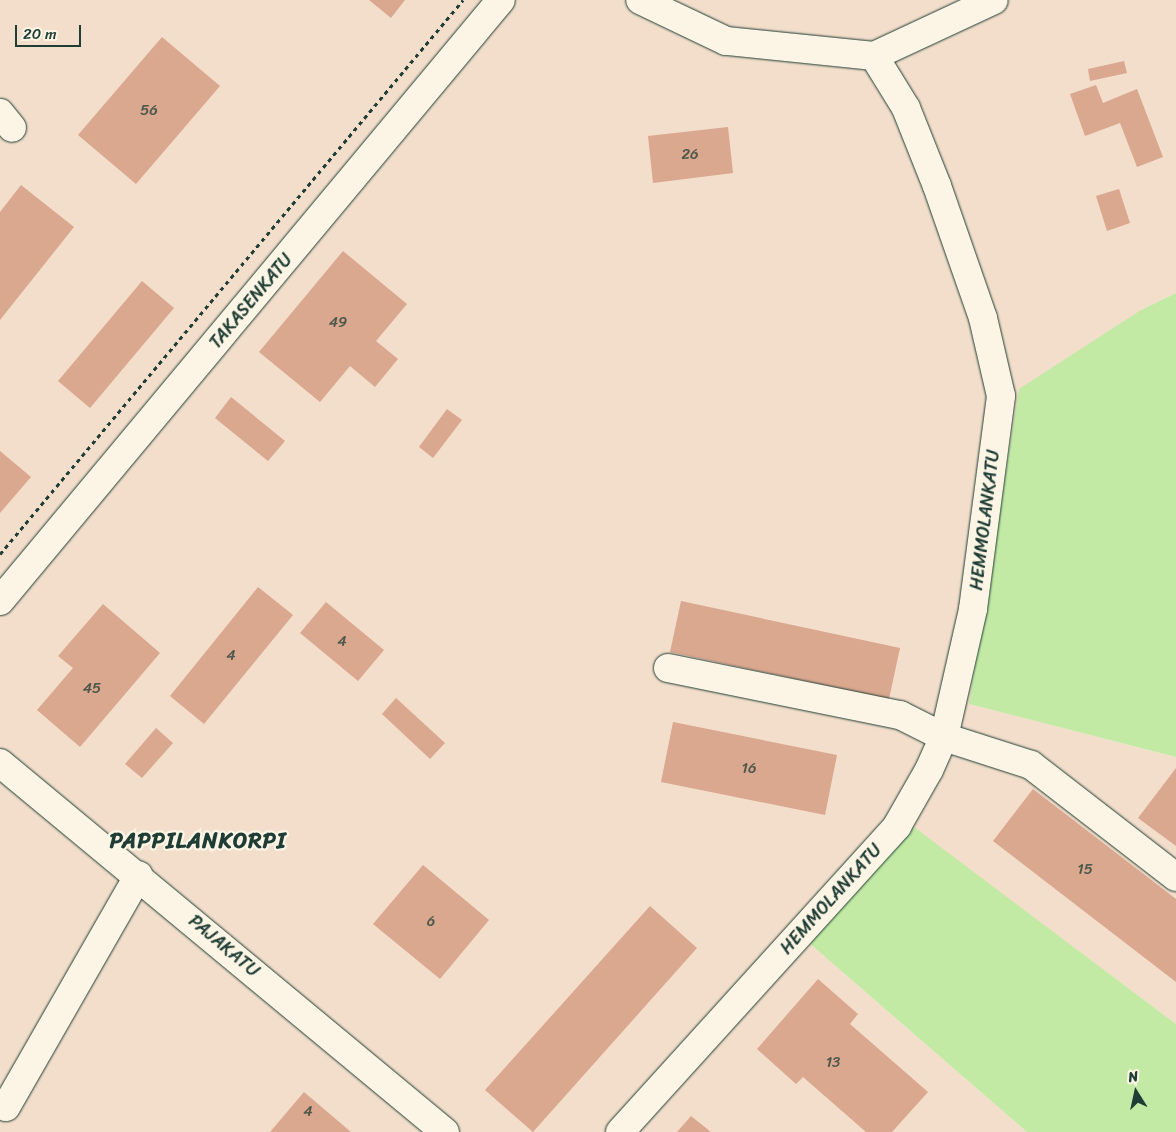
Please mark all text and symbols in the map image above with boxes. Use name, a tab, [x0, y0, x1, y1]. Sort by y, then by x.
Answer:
scale bar	[18, 15, 84, 47]
text: 20 m	[23, 21, 57, 47]
house number: 56	[140, 102, 158, 120]
house number: 26	[681, 146, 699, 164]
street label: TAKASENKATU	[205, 249, 297, 353]
house number: 49	[329, 314, 347, 332]
street label: HEMMOLANKATU	[966, 448, 1004, 592]
house number: 4	[337, 633, 347, 651]
house number: 4	[226, 647, 236, 665]
house number: 45	[83, 680, 101, 698]
house number: 16	[742, 760, 756, 778]
district label: PAPPILANKORPI	[111, 828, 285, 854]
street label: HEMMOLANKATU	[776, 839, 886, 959]
house number: 15	[1077, 861, 1093, 879]
street label: PAJAKATU	[184, 910, 264, 982]
house number: 6	[427, 913, 435, 931]
house number: 13	[826, 1054, 840, 1072]
text: N	[1126, 1064, 1140, 1090]
north arrow	[1111, 1067, 1161, 1117]
house number: 4	[303, 1103, 313, 1121]

